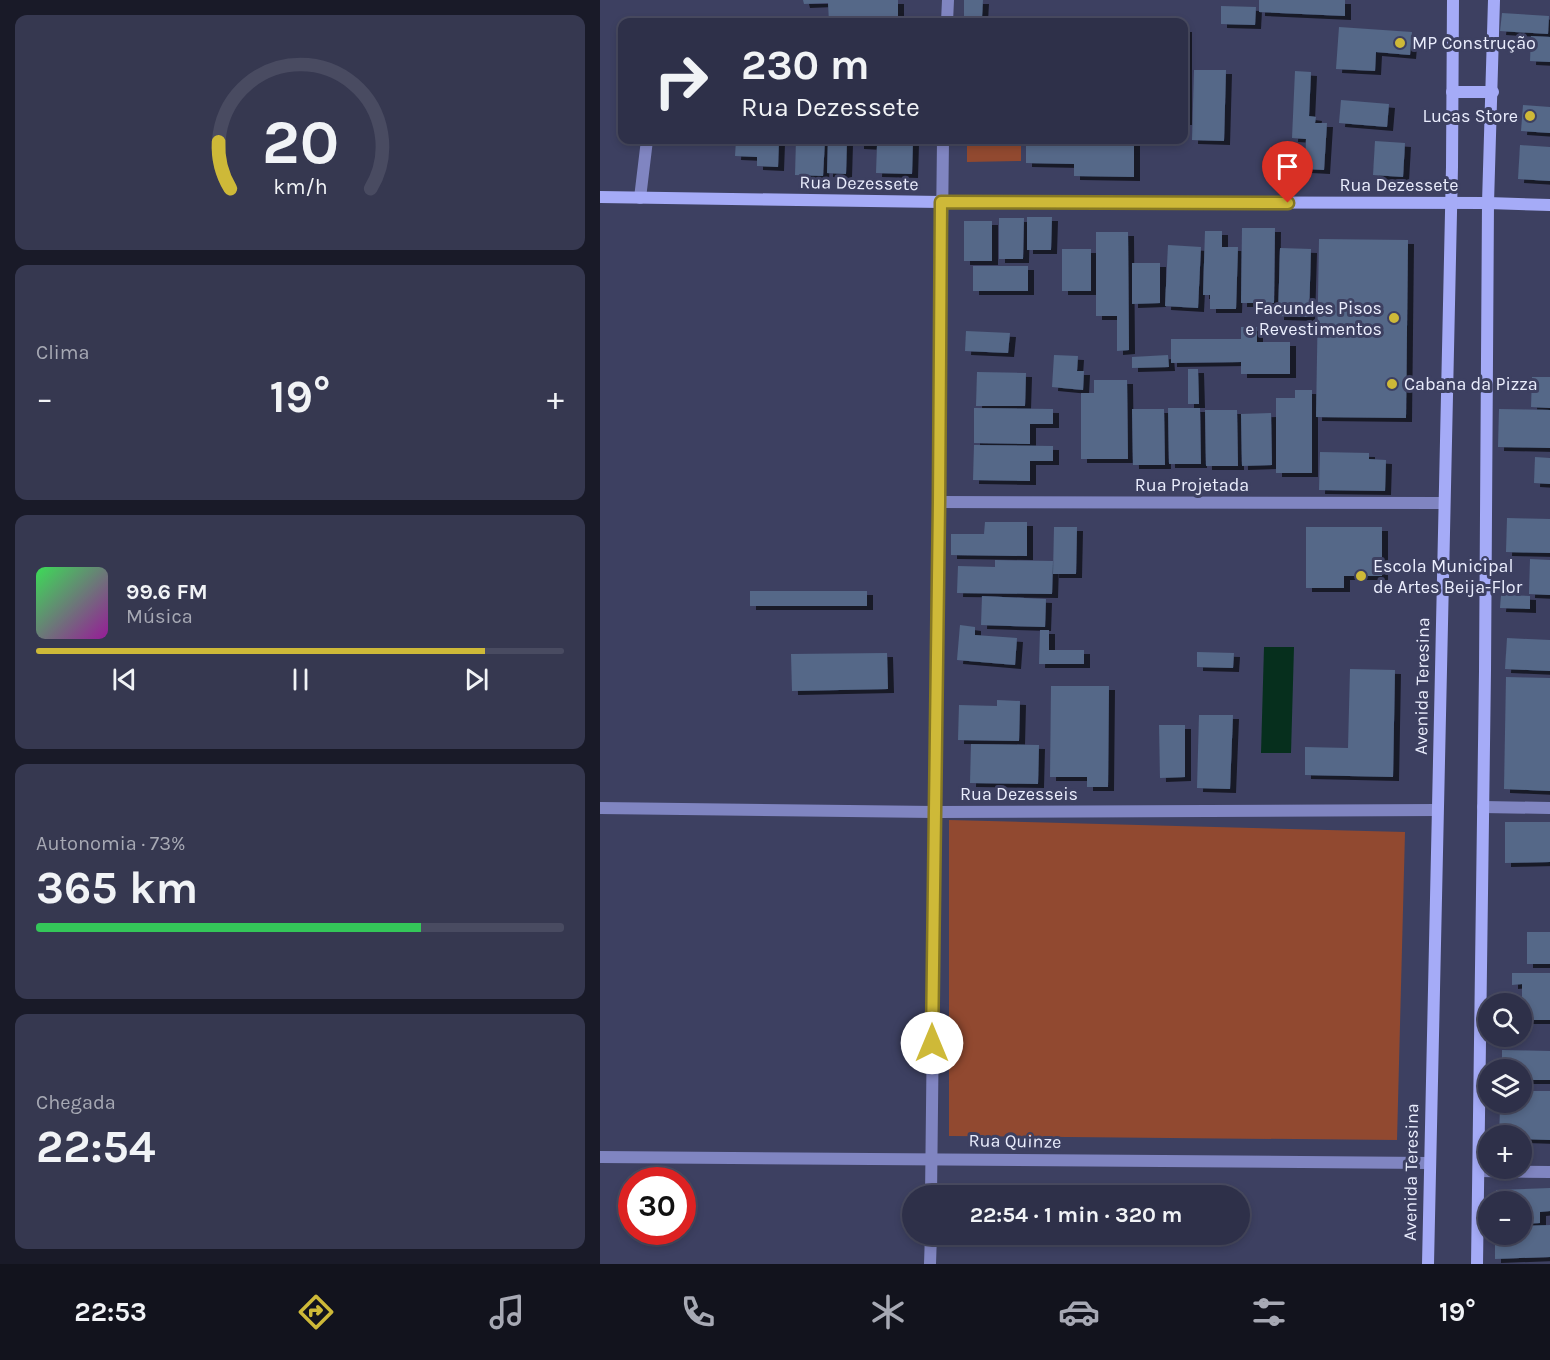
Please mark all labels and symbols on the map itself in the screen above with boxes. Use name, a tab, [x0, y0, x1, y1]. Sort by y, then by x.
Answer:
place label: MP Construção	[1412, 32, 1536, 54]
marker: MP Construção	[1393, 36, 1407, 50]
place label: Lucas Store	[1423, 105, 1518, 127]
marker: Lucas Store	[1523, 109, 1537, 123]
pin	[1262, 141, 1313, 203]
street label: Rua Dezessete	[799, 171, 919, 195]
street label: Rua Dezessete	[1339, 174, 1459, 196]
place label: Facundes Pisos e Revestimentos	[1245, 297, 1382, 340]
marker: Facundes Pisos e Revestimentos	[1387, 311, 1401, 325]
place label: Cabana da Pizza	[1404, 373, 1538, 395]
marker: Cabana da Pizza	[1385, 377, 1399, 391]
street label: Rua Projetada	[1135, 474, 1249, 496]
place label: Escola Municipal de Artes Beija-Flor	[1373, 555, 1523, 598]
marker: Escola Municipal de Artes Beija-Flor	[1354, 569, 1368, 583]
street label: Avenida Teresina	[1410, 617, 1434, 755]
street label: Rua Dezesseis	[960, 783, 1078, 805]
position arrow	[900, 1011, 964, 1075]
street label: Avenida Teresina	[1399, 1103, 1423, 1241]
street label: Rua Quinze	[968, 1129, 1062, 1153]
speed limit sign: 30	[618, 1167, 696, 1245]

